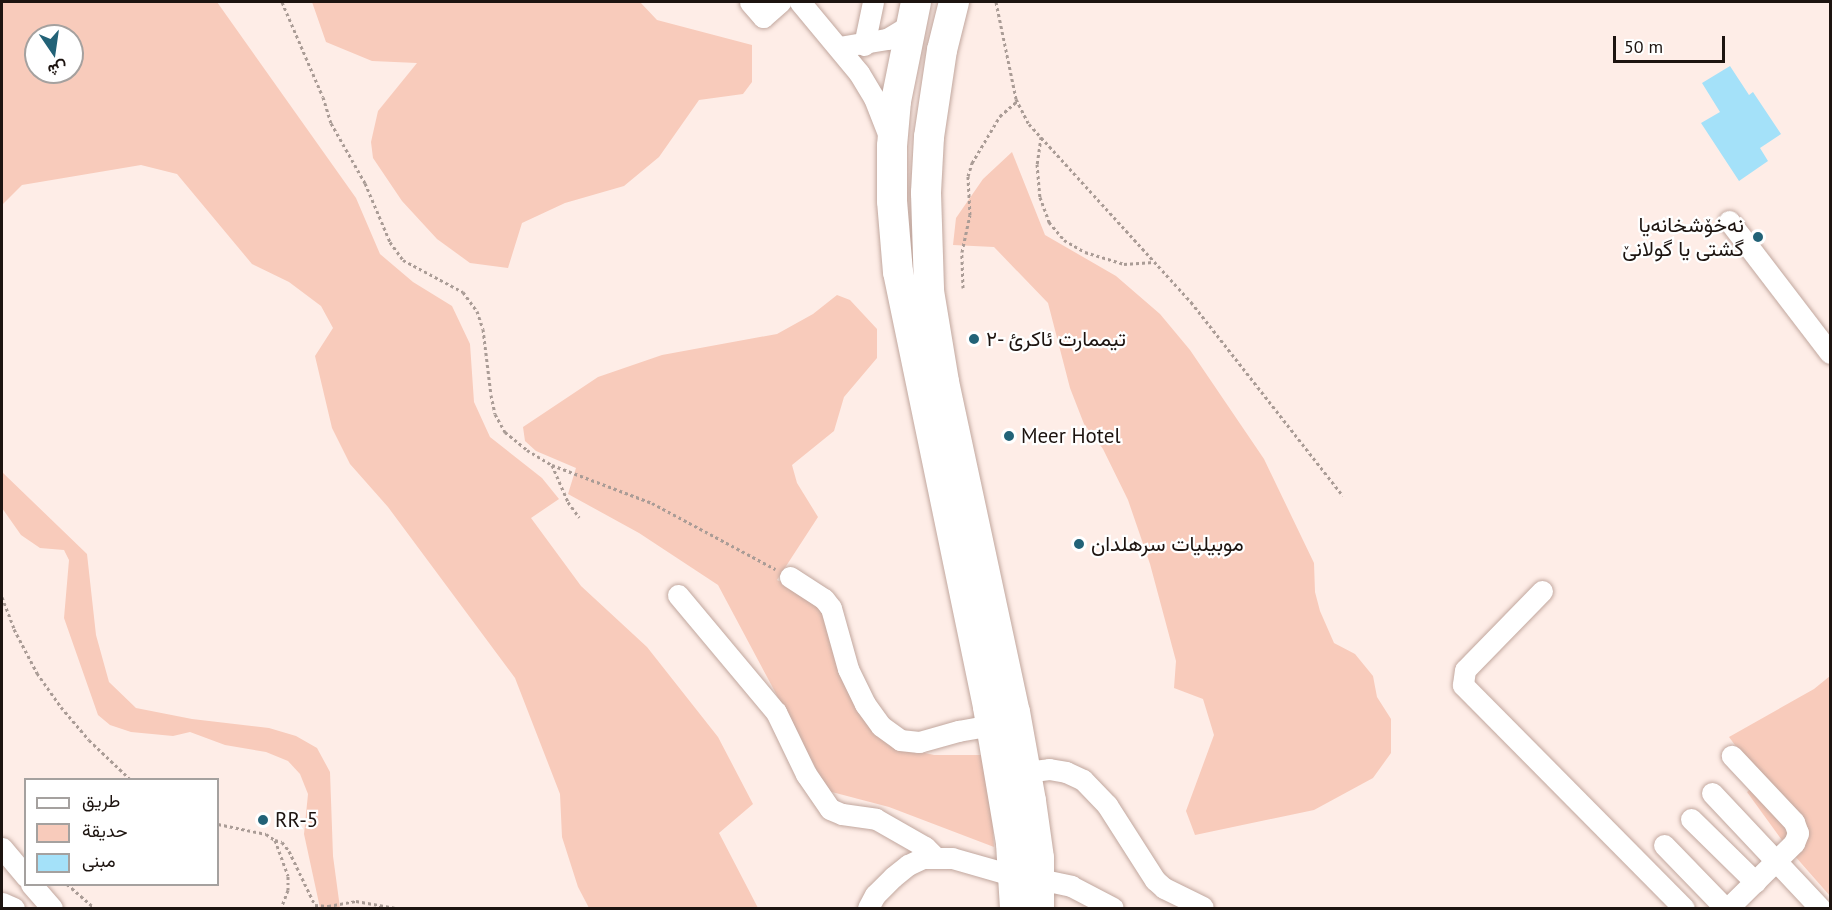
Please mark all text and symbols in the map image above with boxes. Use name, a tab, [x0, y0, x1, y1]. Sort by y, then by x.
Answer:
north arrow	[24, 24, 84, 84]
scale bar	[1616, 24, 1728, 62]
text: 50 m	[1624, 35, 1663, 58]
text: ش	[46, 58, 69, 81]
place label: نەخۆشخانەیا گشتی یا گولانێ	[1622, 212, 1744, 262]
marker: نەخۆشخانەیا گشتی یا گولانێ	[1749, 228, 1767, 246]
place label: تيممارت ئاكرئ -٢	[986, 326, 1127, 352]
marker: تيممارت ئاكرئ -٢	[967, 332, 981, 346]
place label: Meer Hotel	[1021, 423, 1121, 449]
marker: Meer Hotel	[1002, 429, 1016, 443]
place label: موبيليات سرهلدان	[1091, 531, 1244, 557]
marker: موبيليات سرهلدان	[1072, 537, 1086, 551]
legend	[24, 778, 219, 886]
text: طريق	[82, 789, 120, 812]
place label: RR-5	[275, 807, 318, 833]
marker: RR-5	[256, 813, 270, 827]
text: حديقة	[82, 819, 128, 842]
text: مبنى	[82, 849, 116, 872]

